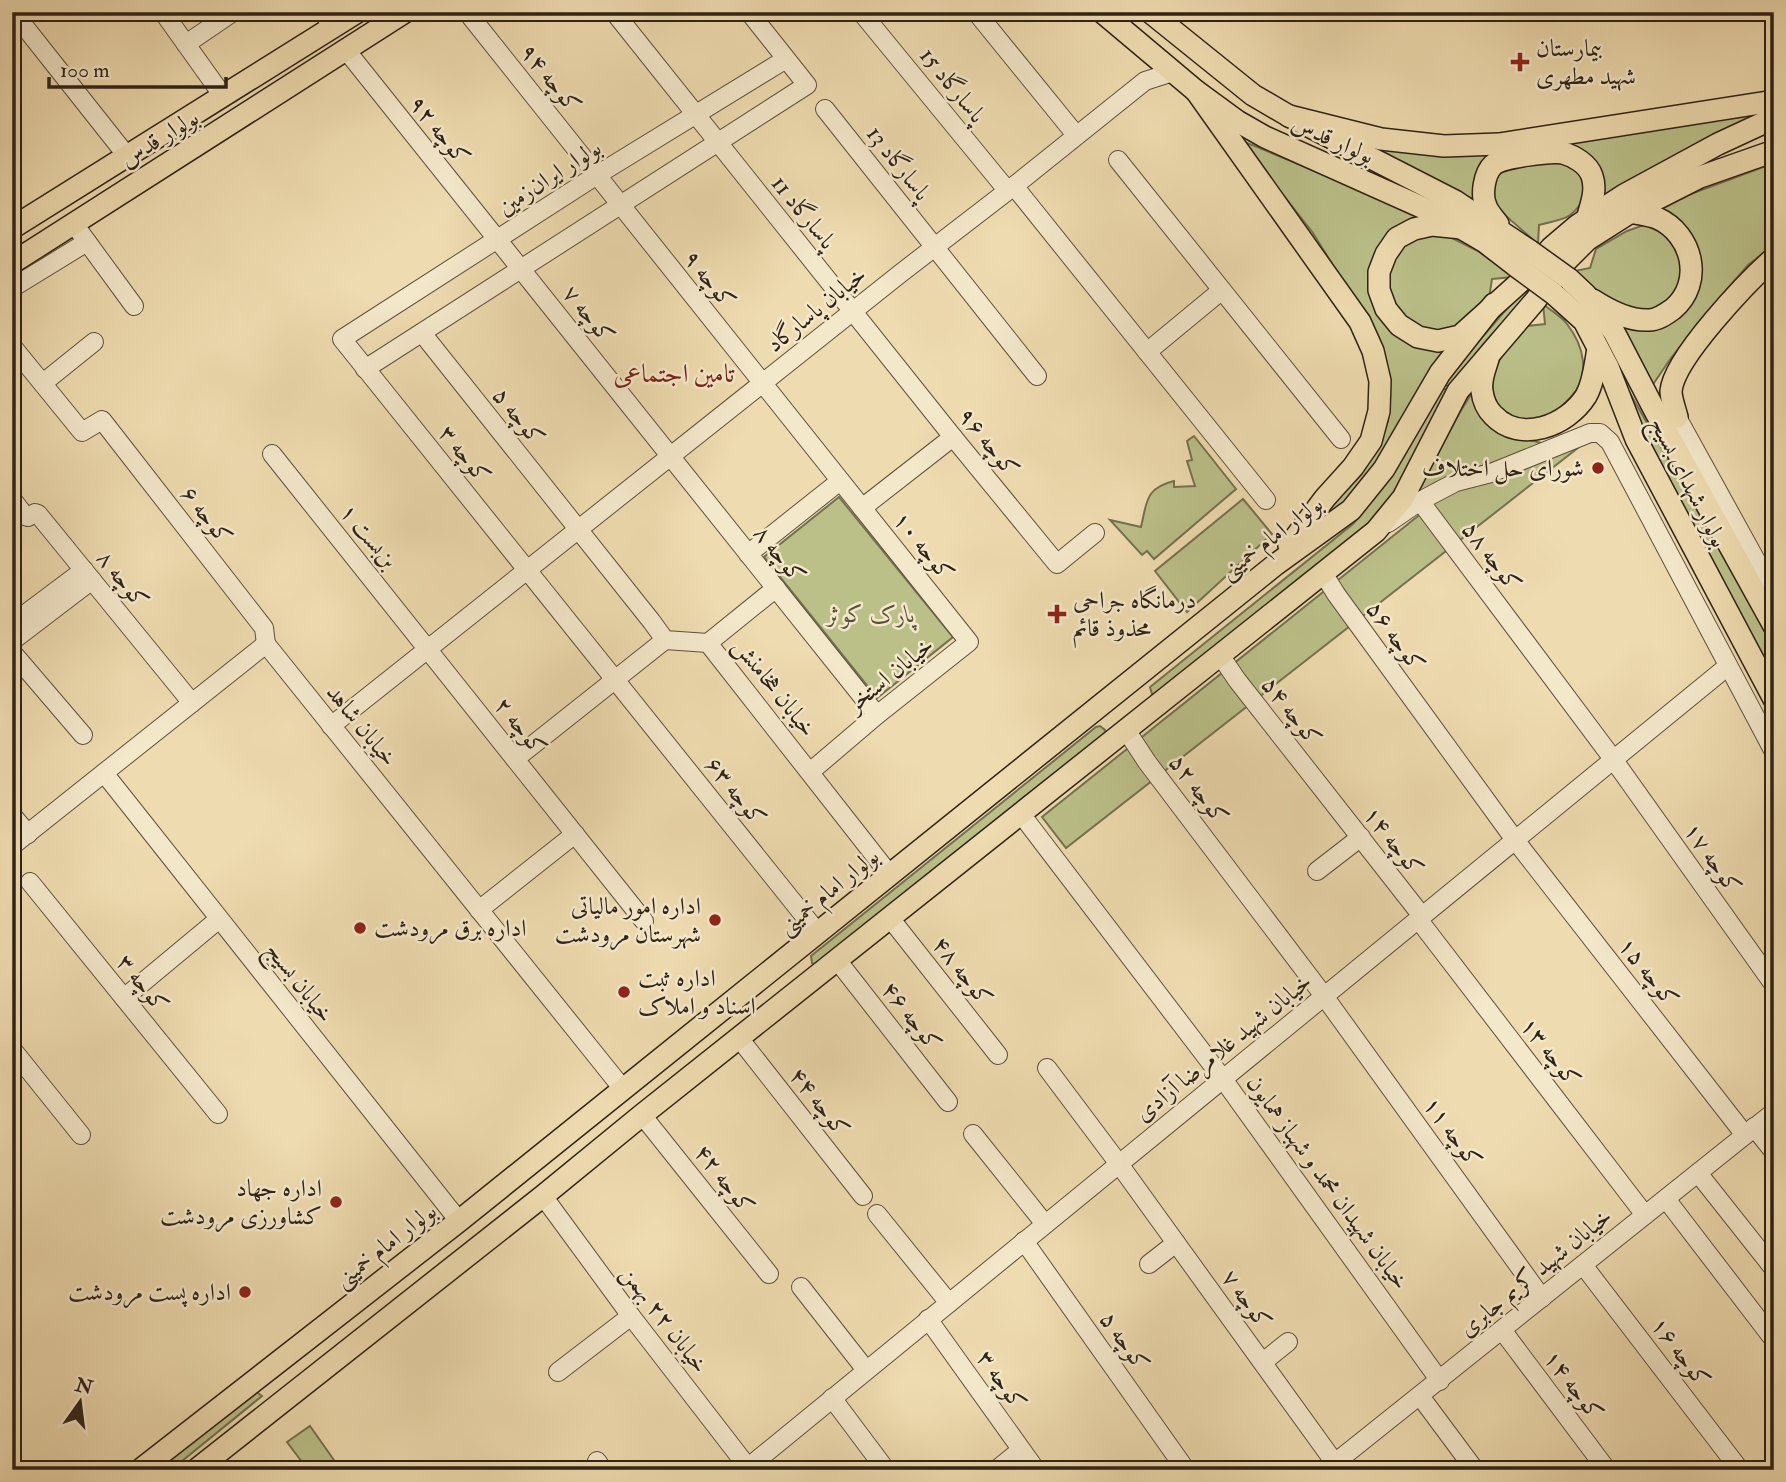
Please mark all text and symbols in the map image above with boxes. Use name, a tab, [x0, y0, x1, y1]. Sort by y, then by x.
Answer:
place label: بیمارستان شهید مطهری	[1536, 33, 1636, 92]
street label: کوچه ۹۴	[512, 37, 588, 120]
street label: پاسارگاد 15	[912, 41, 993, 131]
scale bar	[49, 46, 226, 90]
marker: بیمارستان شهید مطهری	[1510, 52, 1530, 72]
text: 100 m	[60, 57, 110, 84]
street label: کوچه ۹۲	[401, 89, 477, 172]
street label: بولوار قدس	[114, 102, 205, 175]
street label: بولوار قدس	[1287, 108, 1379, 171]
street label: پاسارگاد 13	[859, 119, 939, 209]
street label: بولوار ایران‌زمین	[491, 132, 607, 223]
street label: پاسارگاد 11	[763, 169, 844, 258]
street label: کوچه ۹	[676, 244, 743, 316]
street label: خیابان پاسارگاد	[760, 259, 874, 360]
street label: کوچه ۷	[555, 279, 622, 351]
district label: تامین اجتماعی	[613, 358, 736, 390]
street label: کوچه ۵	[485, 381, 552, 453]
street label: کوچه ۹۶	[950, 401, 1026, 484]
street label: بولوار شهدای بسیج	[1638, 412, 1735, 555]
street label: کوچه ۳	[431, 419, 498, 491]
place label: شورای حل اختلاف	[1422, 453, 1584, 485]
marker: شورای حل اختلاف	[1590, 460, 1606, 476]
street label: کوچه ۶	[173, 479, 239, 552]
street label: بولوار امام خمینی	[1213, 488, 1332, 590]
street label: بن‌بست ۱	[333, 497, 405, 576]
street label: کوچه ۱۰	[885, 505, 961, 588]
street label: کوچه ۵۸	[1454, 515, 1528, 599]
street label: کوچه ۸	[746, 519, 813, 591]
street label: کوچه ۸	[89, 544, 156, 616]
place label: درمانگاه جراحی محذوذ قائم	[1073, 585, 1196, 649]
street label: کوچه ۵۶	[1358, 594, 1432, 679]
park label: پارک کوثر	[825, 599, 918, 631]
marker: درمانگاه جراحی محذوذ قائم	[1047, 604, 1067, 624]
street label: خیابان استخر	[838, 630, 940, 721]
street label: خیابان هخامنش	[726, 631, 823, 743]
street label: کوچه ۵۴	[1254, 670, 1329, 753]
street label: خیابان شاهد	[319, 678, 404, 773]
street label: کوچه ۲	[487, 691, 554, 763]
street label: کوچه ۵۲	[1161, 748, 1235, 832]
street label: کوچه ۶۳	[697, 750, 773, 833]
street label: کوچه ۱۴	[1356, 800, 1431, 883]
street label: کوچه ۱۷	[1676, 816, 1748, 901]
street label: بولوار امام خمینی	[771, 841, 889, 946]
place label: اداره امور مالیاتی شهرستان مرودشت	[555, 891, 701, 951]
marker: اداره امور مالیاتی شهرستان مرودشت	[707, 912, 723, 928]
place label: اداره برق مرودشت	[374, 913, 527, 945]
marker: اداره برق مرودشت	[352, 920, 368, 936]
street label: کوچه ۴۸	[925, 930, 1000, 1013]
street label: کوچه ۱۵	[1611, 931, 1686, 1014]
street label: خیابان بسیج	[254, 936, 341, 1032]
street label: کوچه ۳	[109, 948, 176, 1020]
place label: اداره ثبت اسناد و املاک	[638, 963, 756, 1022]
street label: خیابان شهید غلامرضا آزادی	[1128, 966, 1319, 1129]
street label: کوچه ۴۶	[874, 975, 949, 1058]
marker: اداره ثبت اسناد و املاک	[616, 984, 632, 1000]
street label: کوچه ۱۳	[1513, 1011, 1588, 1094]
street label: کوچه ۴۴	[782, 1061, 857, 1144]
street label: خیابان شهیدان محمد و شهباز همایون	[1239, 1069, 1416, 1296]
street label: کوچه ۱۱	[1415, 1090, 1489, 1175]
street label: کوچه ۴۲	[687, 1138, 762, 1221]
place label: اداره جهاد کشاورزی مرودشت	[160, 1173, 322, 1233]
marker: اداره جهاد کشاورزی مرودشت	[328, 1194, 344, 1210]
street label: بولوار امام خمینی	[328, 1196, 446, 1299]
street label: خیابان شهید کریم جابری	[1452, 1201, 1622, 1348]
street label: خیابان ۲۲ بهمن	[614, 1259, 715, 1380]
street label: کوچه ۷	[1214, 1263, 1279, 1336]
place label: اداره پست مرودشت	[68, 1277, 231, 1309]
marker: اداره پست مرودشت	[237, 1284, 253, 1300]
street label: کوچه ۵	[1092, 1305, 1156, 1378]
street label: کوچه ۱۶	[1643, 1311, 1717, 1395]
street label: کوچه ۳	[969, 1344, 1033, 1417]
street label: کوچه ۱۴	[1536, 1344, 1610, 1428]
north arrow	[46, 1366, 116, 1436]
text: N	[72, 1373, 96, 1400]

